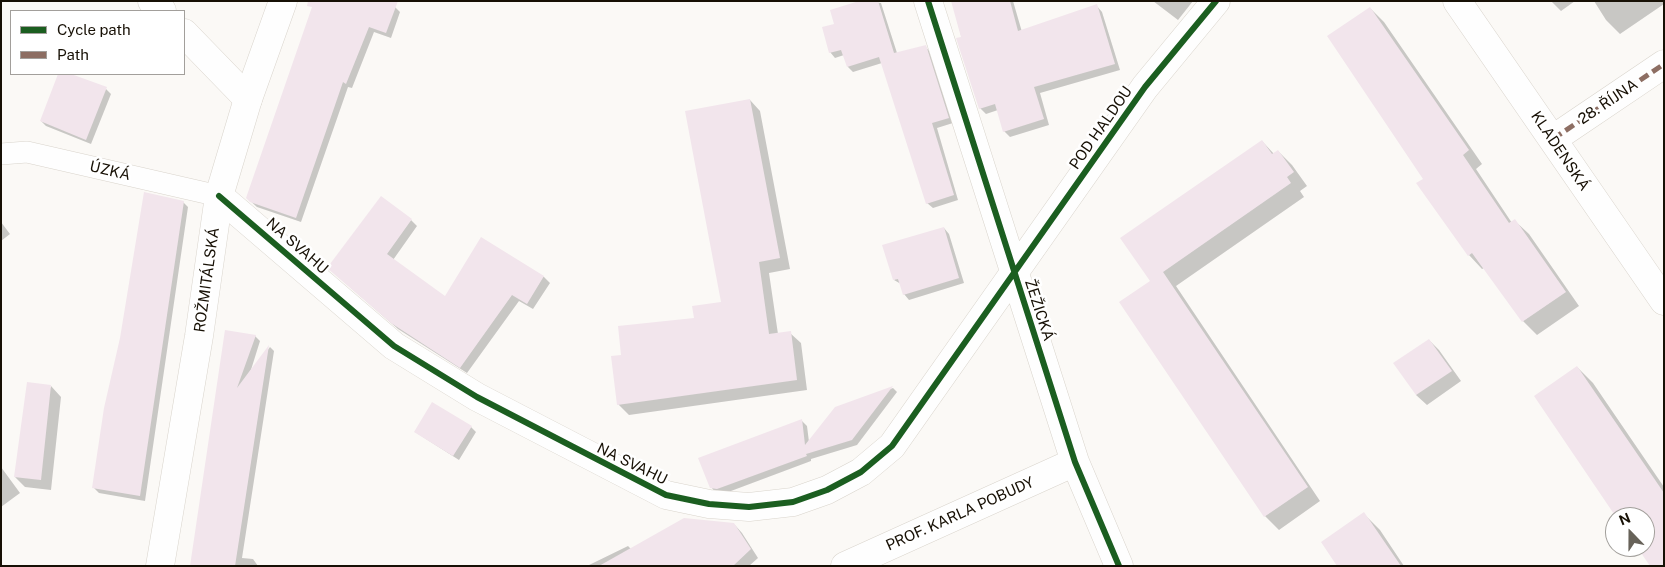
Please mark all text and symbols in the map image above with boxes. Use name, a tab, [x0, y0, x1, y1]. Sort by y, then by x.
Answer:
legend	[10, 10, 185, 75]
text: Cycle path	[57, 21, 131, 38]
text: Path	[57, 46, 89, 63]
street label: 28. ŘÍJNA	[1575, 76, 1641, 128]
street label: POD HALDOU	[1066, 83, 1136, 173]
street label: KLADENSKÁ	[1527, 108, 1593, 194]
street label: ÚZKÁ	[88, 158, 132, 184]
street label: NA SVAHU	[262, 214, 332, 278]
street label: ROŽMITÁLSKÁ	[191, 226, 223, 334]
street label: ŽEŽICKÁ	[1021, 277, 1057, 343]
street label: NA SVAHU	[594, 439, 670, 489]
street label: PROF. KARLA POBUDY	[883, 473, 1037, 555]
north arrow	[1605, 507, 1655, 557]
text: N	[1617, 510, 1633, 528]

